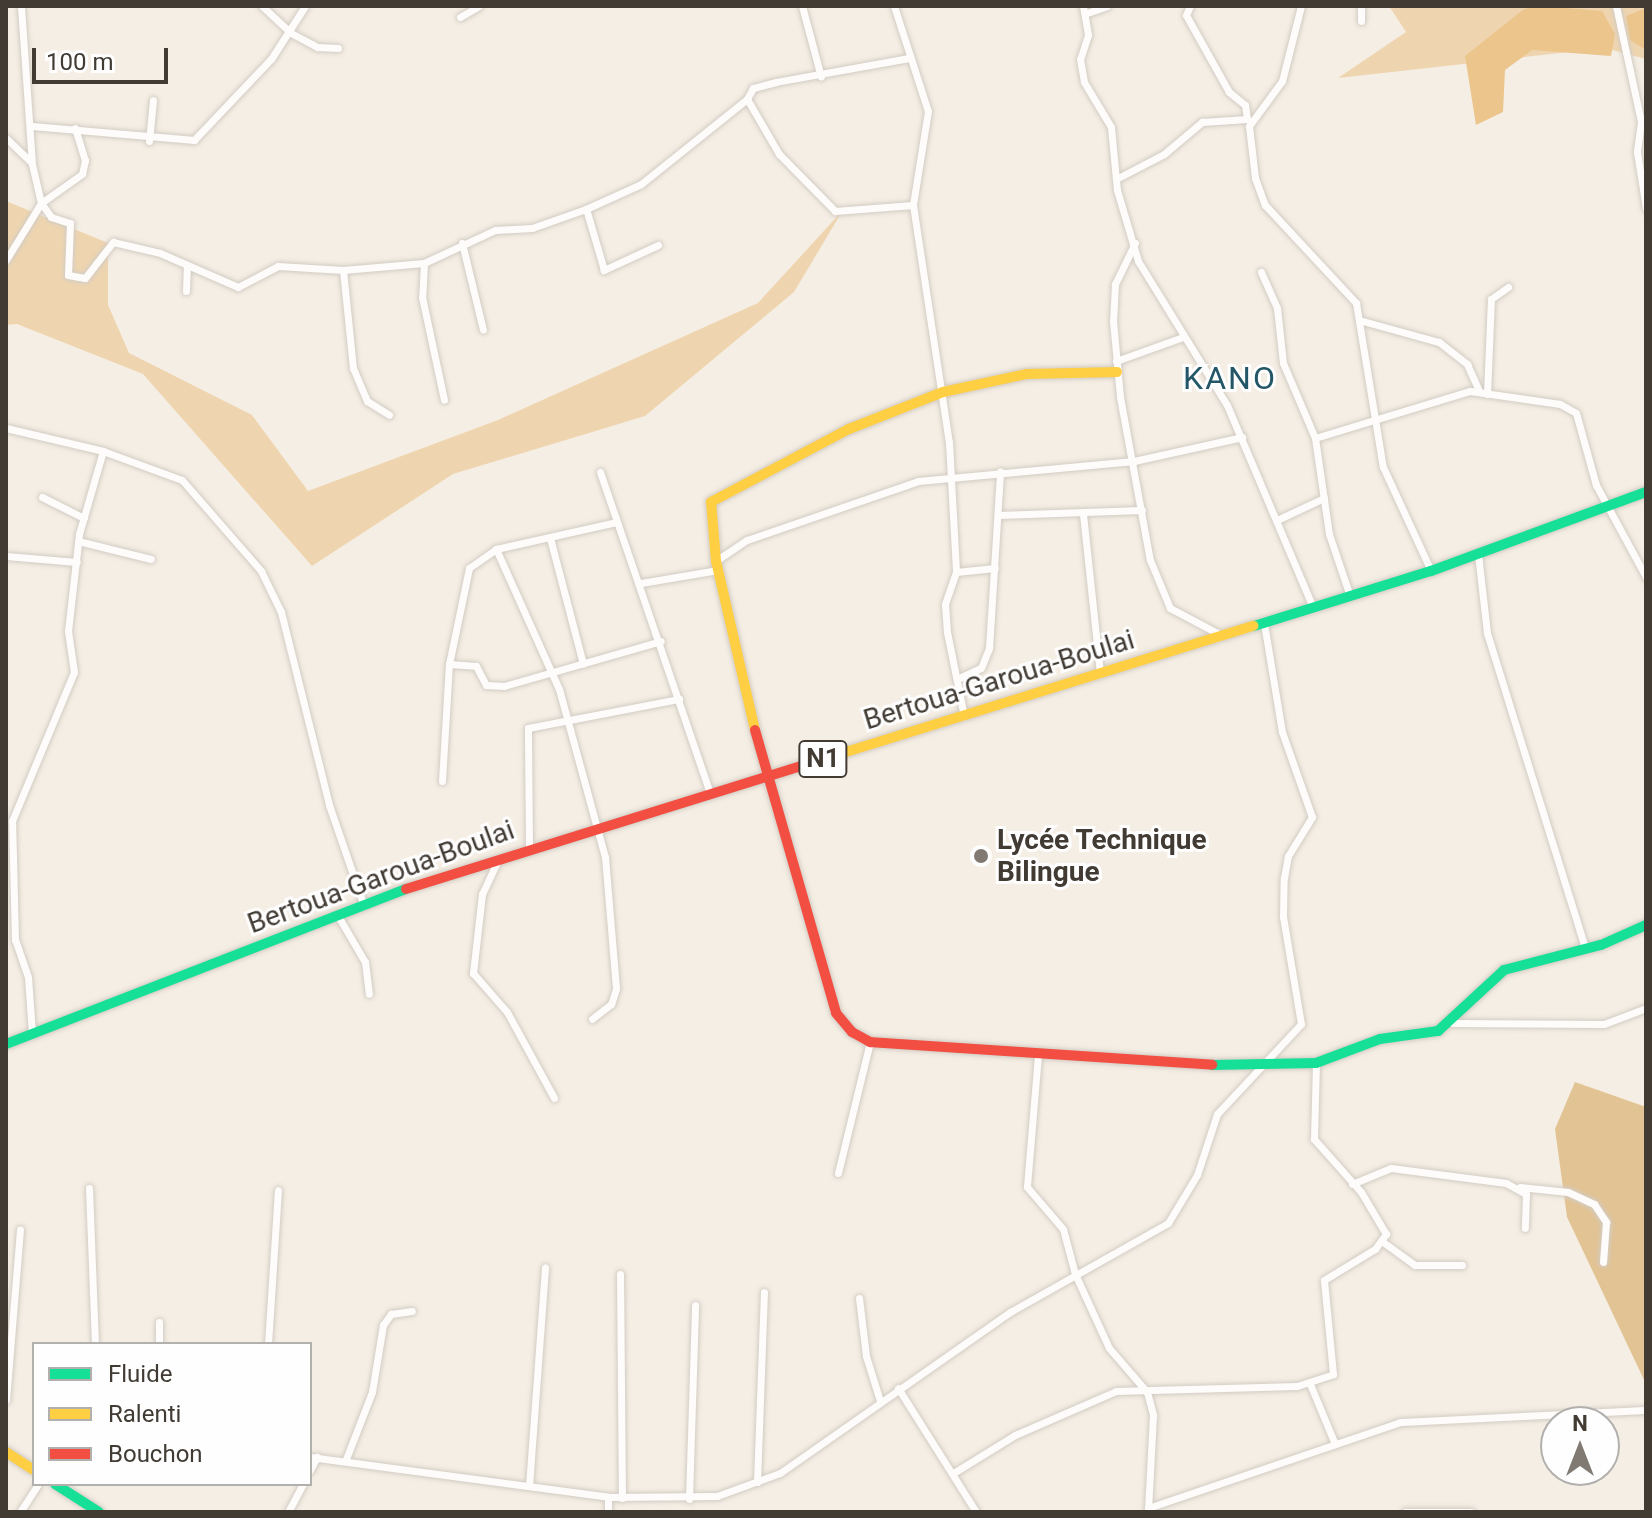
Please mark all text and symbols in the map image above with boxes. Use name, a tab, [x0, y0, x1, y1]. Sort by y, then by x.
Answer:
scale bar	[36, 32, 172, 82]
text: 100 m	[46, 48, 113, 76]
district label: KANO	[1183, 359, 1277, 397]
street label: Bertoua-Garoua-Boulai	[860, 623, 1138, 737]
road number: N1	[797, 737, 849, 781]
street label: Bertoua-Garoua-Boulai	[243, 813, 519, 941]
place label: Lycée Technique Bilingue	[997, 823, 1207, 889]
marker: Lycée Technique Bilingue	[972, 847, 990, 865]
legend	[32, 1342, 312, 1486]
text: Fluide	[108, 1360, 172, 1388]
text: Ralenti	[108, 1400, 181, 1428]
north arrow	[1540, 1406, 1620, 1486]
text: N	[1572, 1411, 1588, 1436]
text: Bouchon	[108, 1440, 203, 1468]

